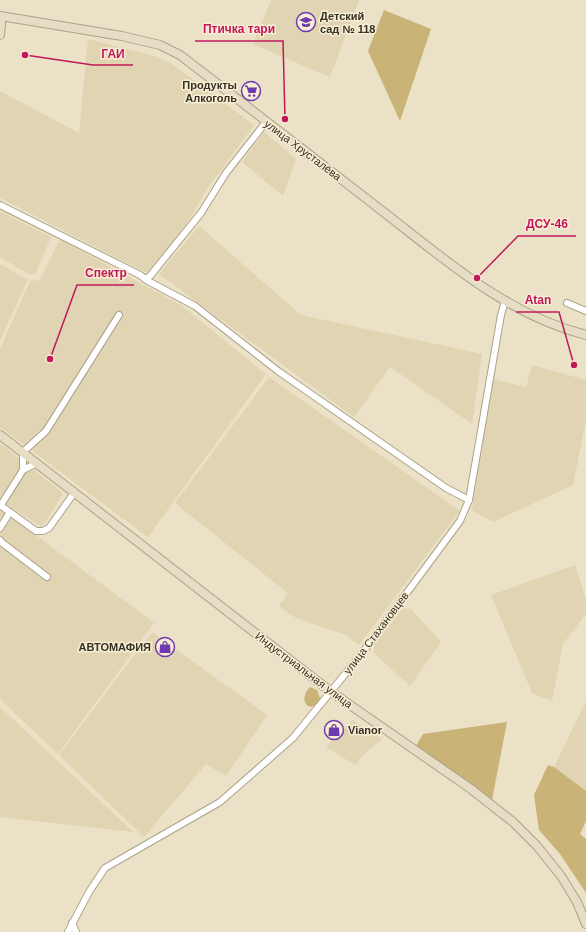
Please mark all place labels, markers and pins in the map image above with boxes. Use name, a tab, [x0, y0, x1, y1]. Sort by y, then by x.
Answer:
place label: Детский сад № 118	[320, 10, 375, 35]
school or university icon: Детский сад № 118	[295, 11, 317, 33]
callout: Птичка тари	[195, 17, 283, 41]
callout: ГАИ	[93, 41, 133, 65]
place label: Продукты Алкоголь	[182, 79, 237, 104]
supermarket icon: Продукты Алкоголь	[240, 80, 262, 102]
callout: ДСУ-46	[518, 212, 576, 236]
callout: Спектр	[77, 261, 134, 285]
callout: Atan	[516, 288, 559, 312]
shop icon: АВТОМАФИЯ	[154, 636, 176, 658]
place label: АВТОМАФИЯ	[78, 641, 151, 653]
shop icon: Vianor	[323, 719, 345, 741]
place label: Vianor	[348, 724, 383, 736]

